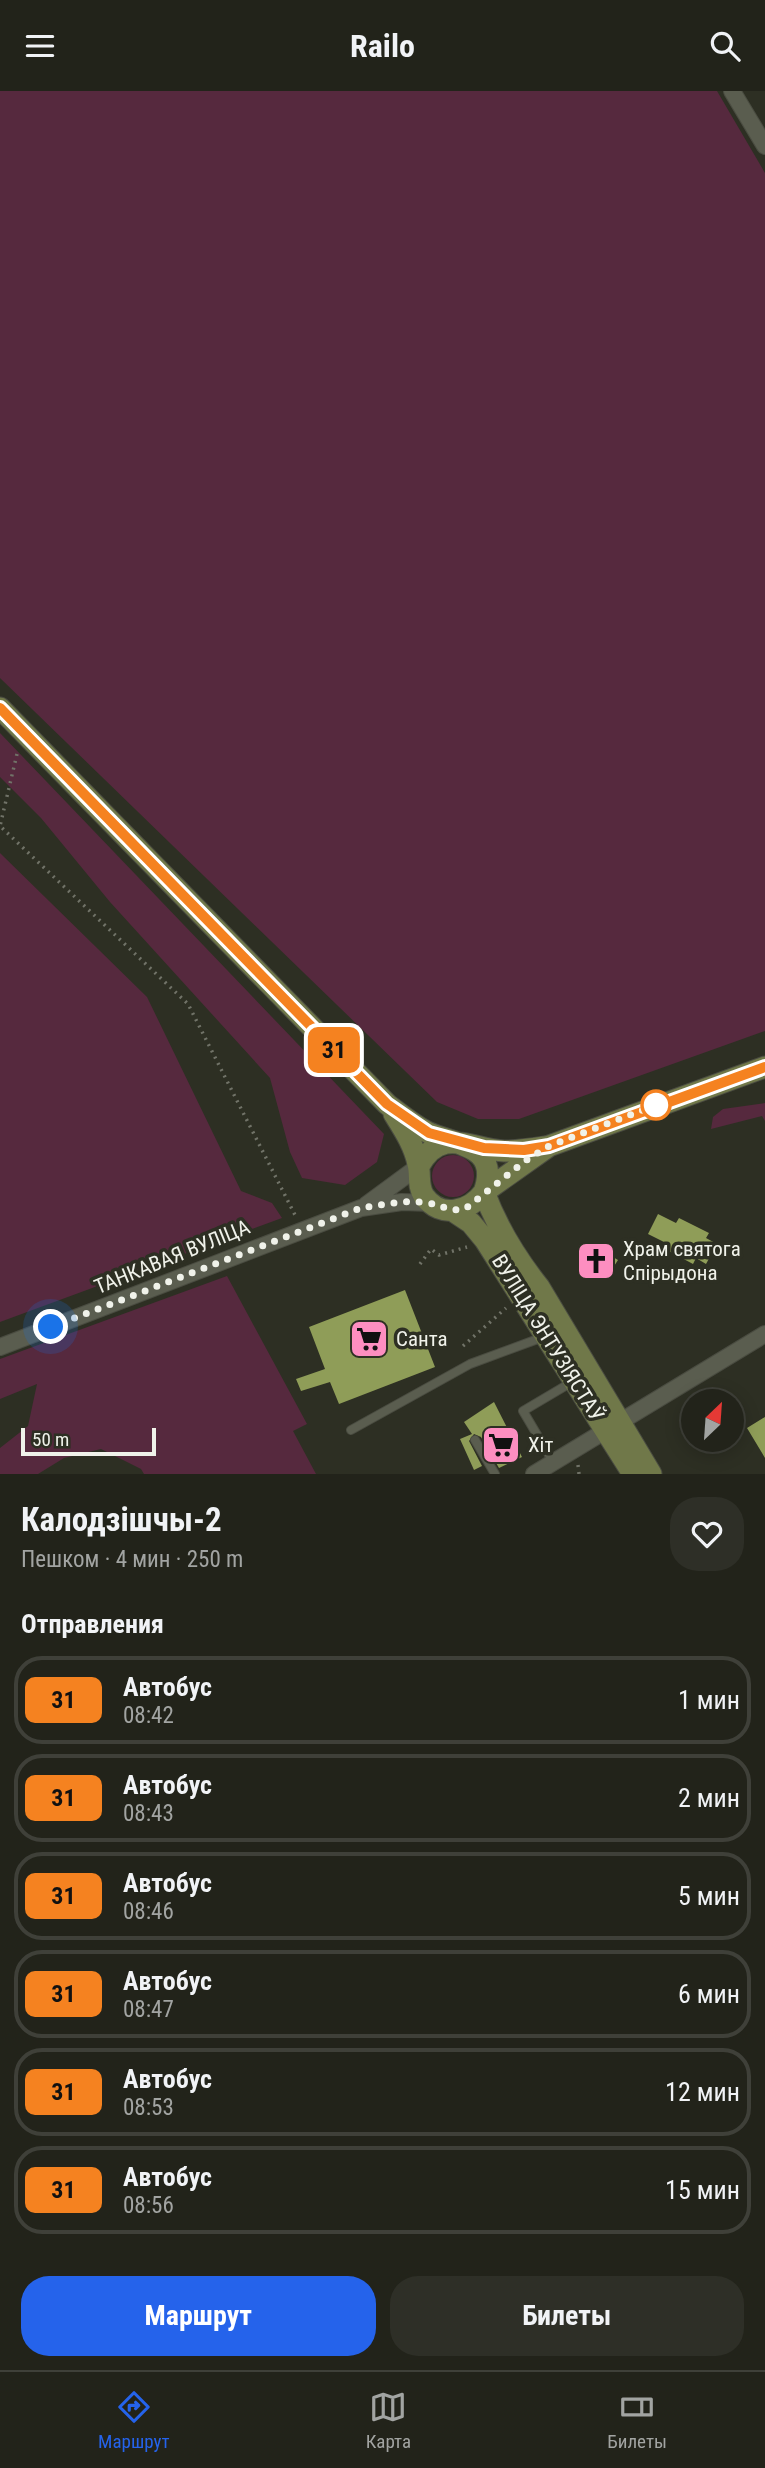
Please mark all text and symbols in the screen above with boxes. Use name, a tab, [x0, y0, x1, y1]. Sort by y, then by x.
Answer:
icon: menu	[21, 27, 59, 65]
text: Railo	[350, 27, 415, 65]
icon: search	[706, 27, 744, 65]
line badge: 31	[302, 1027, 366, 1073]
text: 31	[322, 1036, 346, 1064]
unlabelled marker	[641, 1090, 671, 1120]
street label: ТАНКАВАЯ ВУЛІЦА	[91, 1215, 253, 1299]
place label: Храм святога Спірыдона	[623, 1237, 741, 1285]
church icon: Храм святога Спірыдона	[575, 1240, 617, 1282]
street label: ВУЛІЦА ЭНТУЗІЯСТАЎ	[487, 1250, 609, 1426]
your location	[33, 1309, 68, 1344]
supermarket icon: Санта	[348, 1318, 390, 1360]
place label: Санта	[396, 1327, 447, 1351]
north arrow	[681, 1389, 744, 1453]
map controls	[681, 1389, 744, 1452]
supermarket icon: Хіт	[480, 1424, 522, 1466]
scale bar	[21, 1425, 156, 1457]
text: 50 m	[32, 1428, 69, 1451]
place label: Хіт	[528, 1433, 553, 1457]
button: heart	[670, 1497, 744, 1571]
text: Калодзішчы-2	[21, 1500, 222, 1539]
text: Пешком · 4 мин · 250 m	[21, 1546, 243, 1573]
text: Отправления	[21, 1609, 164, 1639]
text: Автобус	[123, 1672, 212, 1702]
text: 1 мин	[678, 1685, 740, 1715]
text: 31	[51, 1686, 76, 1714]
text: 08:42	[123, 1702, 174, 1729]
text: Автобус	[123, 1770, 212, 1800]
text: 2 мин	[678, 1783, 740, 1813]
text: 31	[51, 1784, 76, 1812]
text: 08:43	[123, 1800, 174, 1827]
text: Автобус	[123, 1868, 212, 1898]
text: 5 мин	[678, 1881, 740, 1911]
text: 31	[51, 1882, 76, 1910]
text: 08:46	[123, 1898, 174, 1925]
text: Автобус	[123, 1966, 212, 1996]
text: 6 мин	[678, 1979, 740, 2009]
text: 31	[51, 1980, 76, 2008]
text: 08:47	[123, 1996, 174, 2023]
text: Автобус	[123, 2064, 212, 2094]
text: 12 мин	[665, 2077, 740, 2107]
text: 31	[51, 2078, 76, 2106]
text: 08:53	[123, 2094, 174, 2121]
text: Автобус	[123, 2162, 212, 2192]
text: 15 мин	[665, 2175, 740, 2205]
text: 31	[51, 2176, 76, 2204]
text: 08:56	[123, 2192, 174, 2219]
button: Маршрут	[21, 2276, 376, 2356]
button: Билеты	[390, 2276, 744, 2356]
tab: Маршрут	[98, 2388, 170, 2453]
tab: Карта	[366, 2388, 411, 2453]
tab: Билеты	[607, 2388, 667, 2453]

